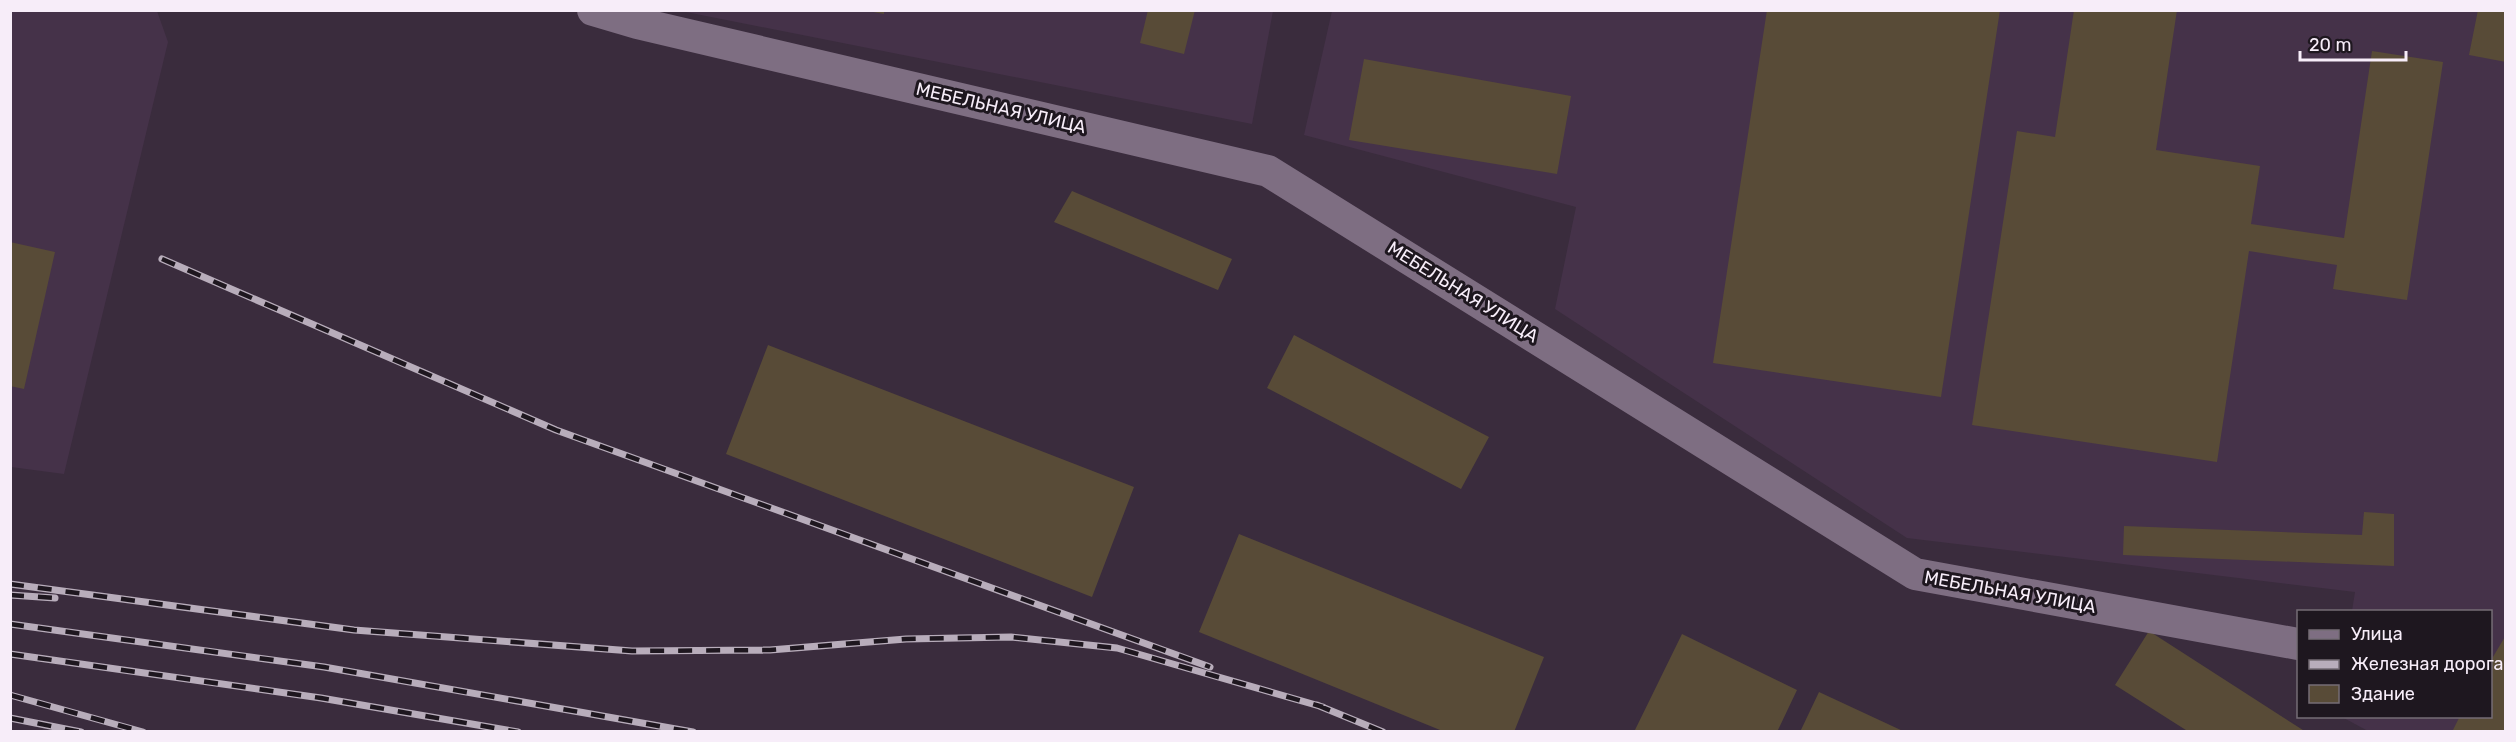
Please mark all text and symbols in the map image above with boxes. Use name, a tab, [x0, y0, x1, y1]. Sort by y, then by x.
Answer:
scale bar	[2300, 24, 2406, 62]
text: 20 m	[2309, 34, 2351, 56]
street label: МЕБЕЛЬНАЯ УЛИЦА	[914, 78, 1088, 138]
street label: МЕБЕЛЬНАЯ УЛИЦА	[1384, 237, 1542, 347]
street label: МЕБЕЛЬНАЯ УЛИЦА	[1923, 566, 2097, 618]
legend	[2297, 610, 2492, 718]
text: Улица	[2351, 623, 2403, 645]
text: Железная дорога	[2351, 653, 2504, 675]
text: Здание	[2351, 683, 2415, 705]

